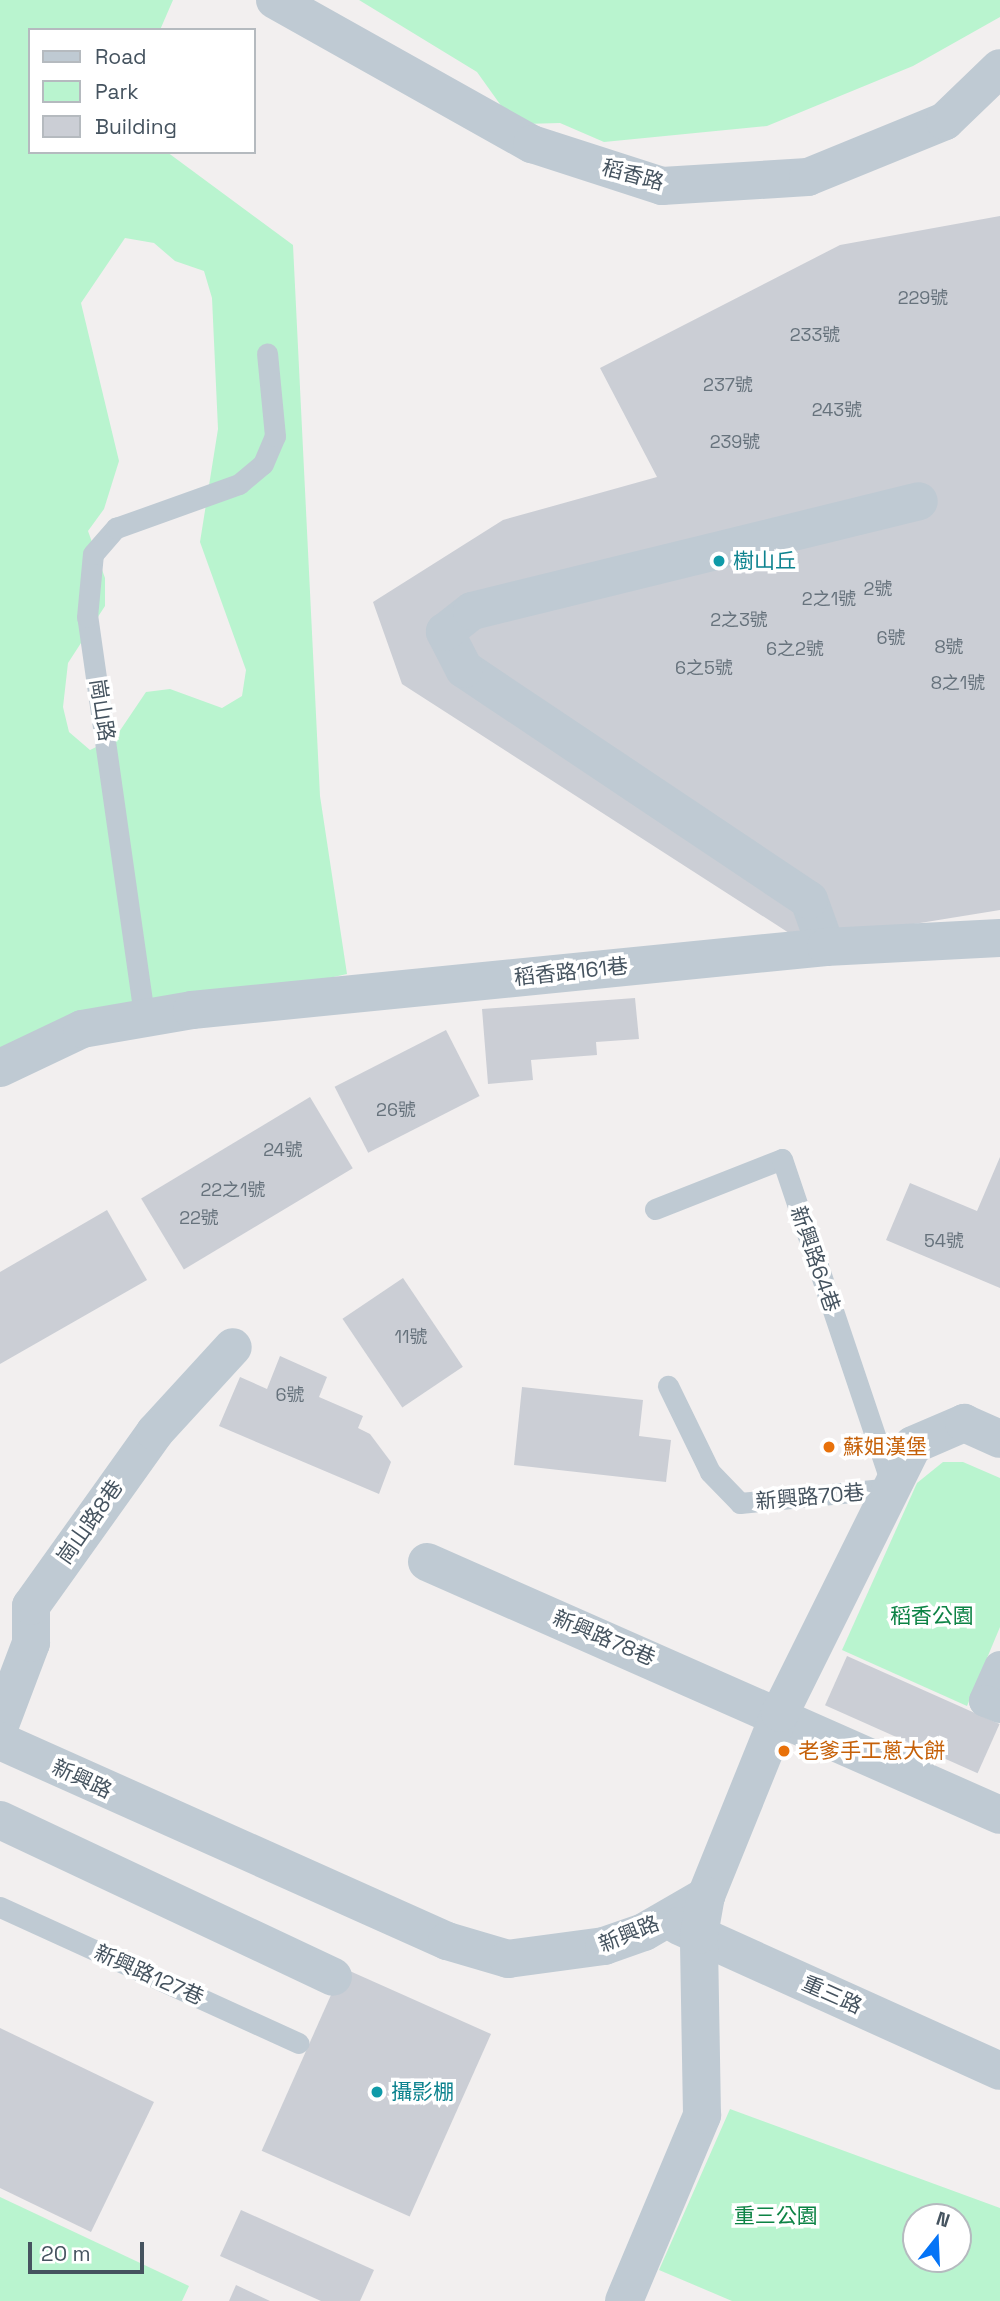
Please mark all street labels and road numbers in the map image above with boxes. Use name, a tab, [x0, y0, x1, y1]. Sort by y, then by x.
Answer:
street label: 稻香路	[599, 155, 667, 195]
street label: 崗山路	[85, 677, 119, 743]
street label: 稻香路161巷	[513, 953, 629, 991]
street label: 新興路64巷	[785, 1203, 845, 1315]
street label: 崗山路8巷	[52, 1475, 128, 1569]
street label: 新興路70巷	[755, 1480, 865, 1514]
street label: 新興路78巷	[549, 1605, 659, 1671]
street label: 新興路	[48, 1754, 116, 1804]
street label: 新興路	[595, 1911, 663, 1957]
street label: 新興路127巷	[90, 1940, 208, 2010]
street label: 重三路	[798, 1971, 866, 2019]

